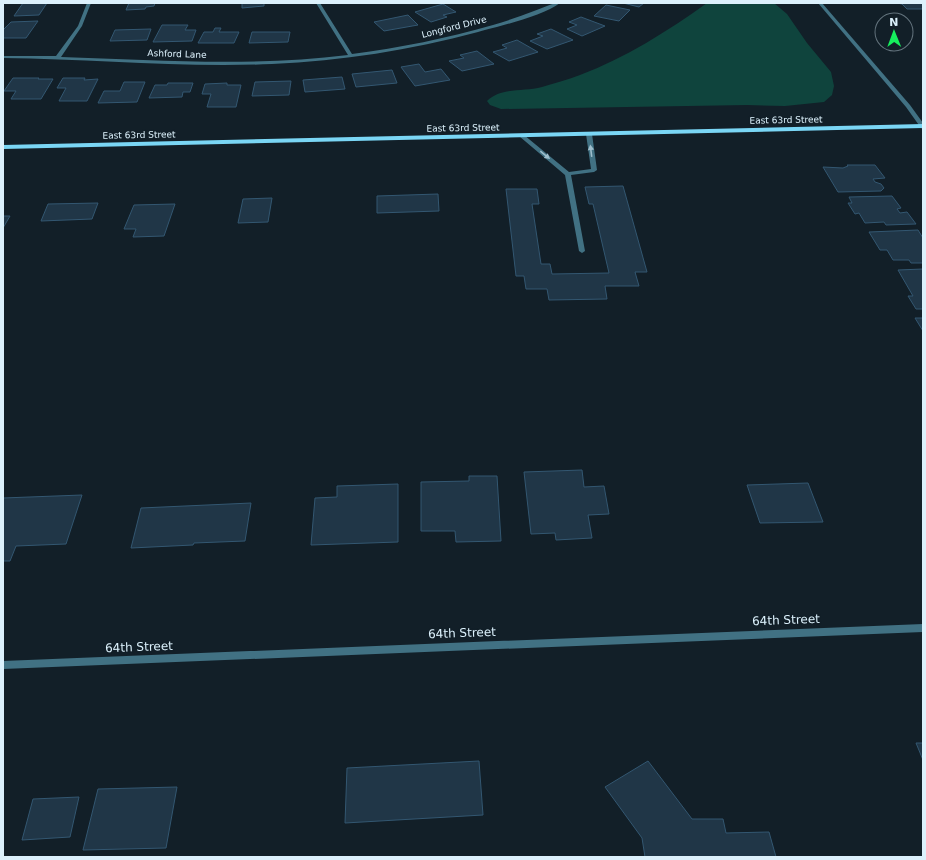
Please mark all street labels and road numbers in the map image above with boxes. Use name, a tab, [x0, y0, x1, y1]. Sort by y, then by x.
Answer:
street label: Longford Drive	[420, 14, 488, 40]
street label: Ashford Lane	[147, 48, 207, 60]
street label: East 63rd Street	[749, 114, 823, 126]
street label: East 63rd Street	[426, 122, 500, 134]
street label: East 63rd Street	[102, 129, 176, 141]
street label: 64th Street	[752, 612, 820, 628]
street label: 64th Street	[428, 625, 496, 641]
street label: 64th Street	[105, 639, 173, 655]

